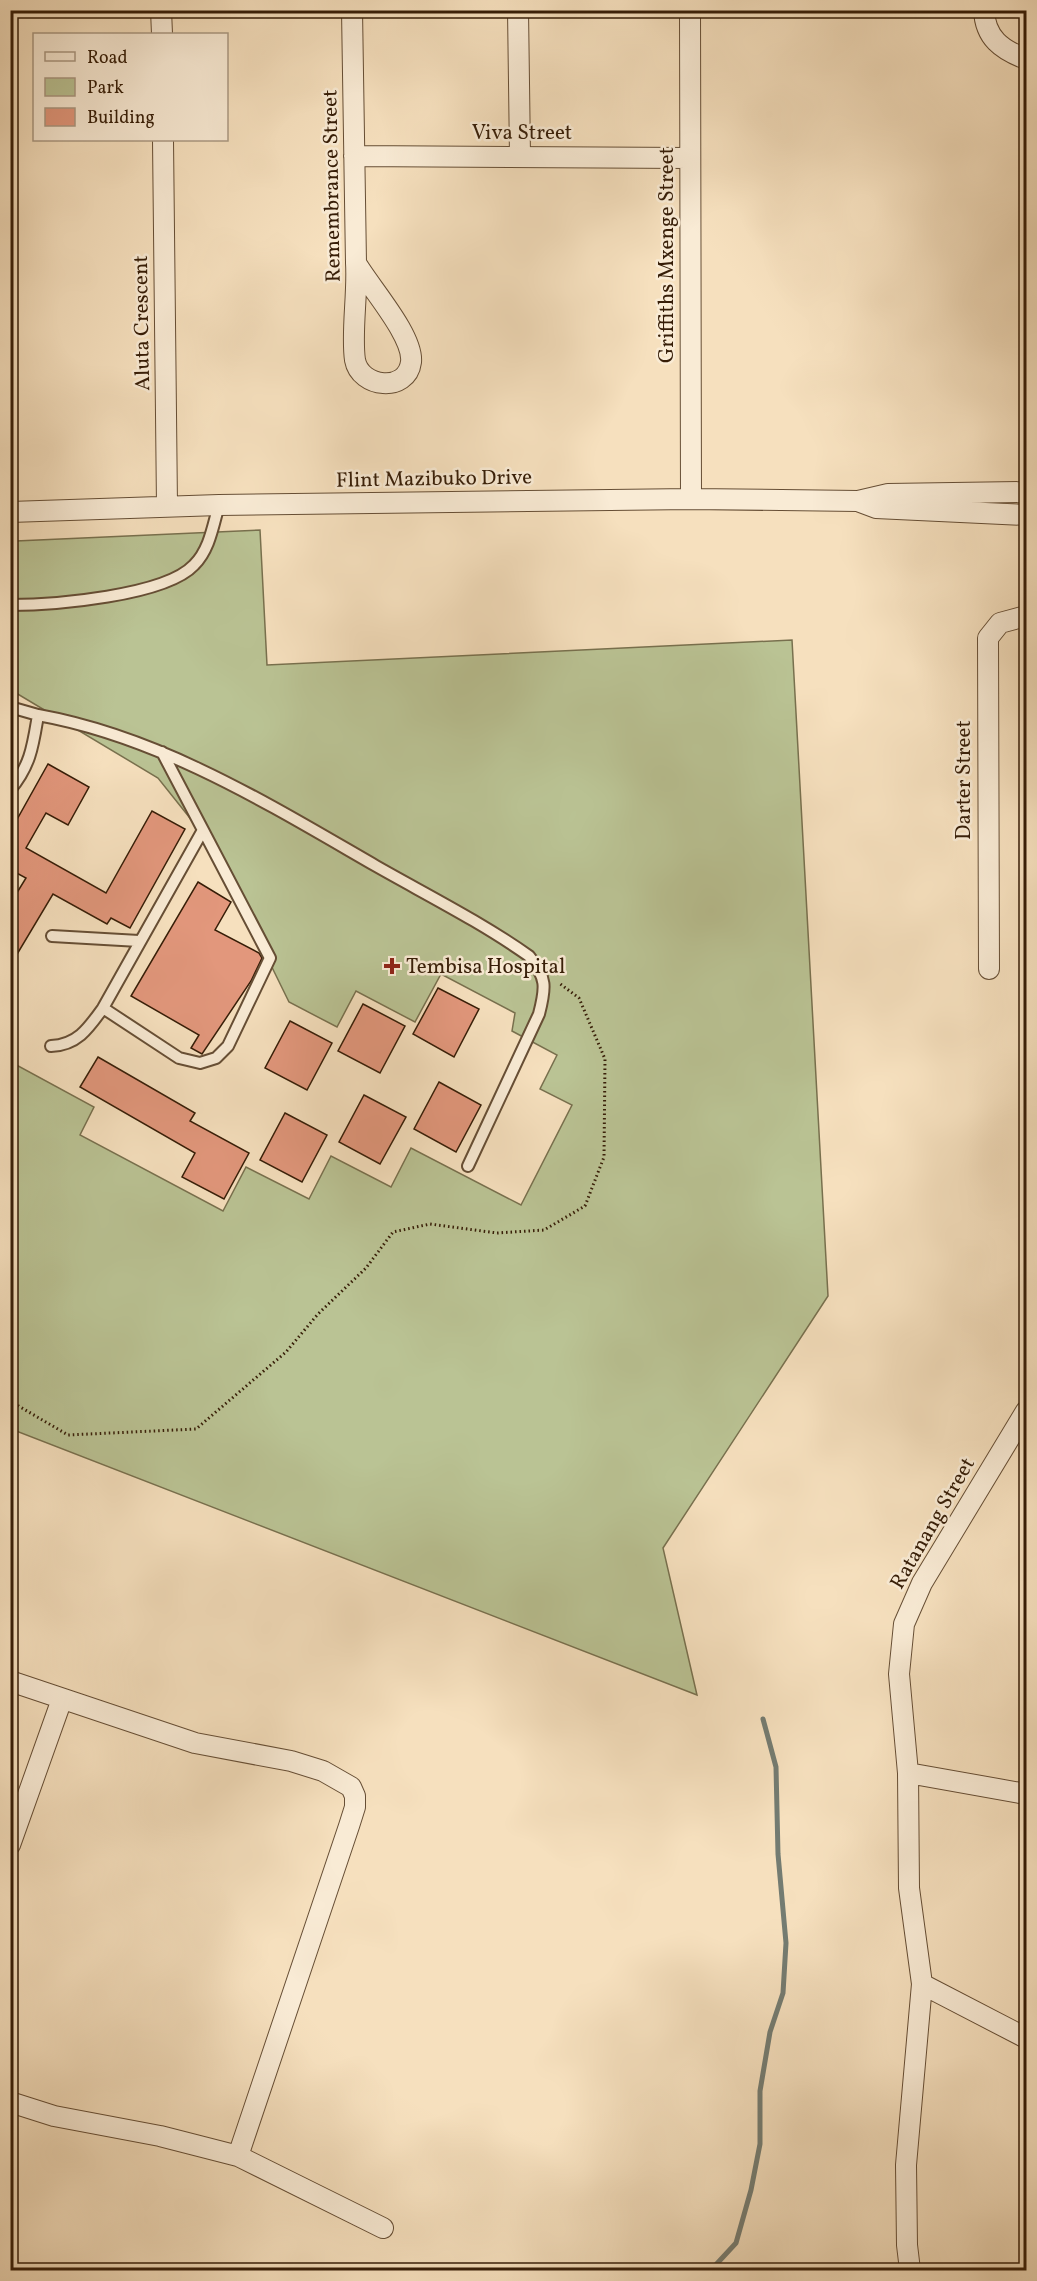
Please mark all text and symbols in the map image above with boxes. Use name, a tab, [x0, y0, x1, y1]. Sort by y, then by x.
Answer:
legend	[33, 33, 228, 141]
text: Road	[87, 46, 128, 71]
text: Park	[87, 76, 124, 101]
street label: Remembrance Street	[316, 89, 349, 283]
text: Building	[87, 106, 155, 131]
street label: Viva Street	[472, 119, 572, 148]
street label: Griffiths Mxenge Street	[653, 147, 682, 363]
street label: Aluta Crescent	[127, 255, 158, 391]
street label: Flint Mazibuko Drive	[336, 463, 533, 496]
street label: Darter Street	[950, 720, 979, 840]
place label: Tembisa Hospital	[406, 953, 565, 982]
marker: Tembisa Hospital	[383, 957, 401, 975]
street label: Ratanang Street	[884, 1452, 983, 1595]

